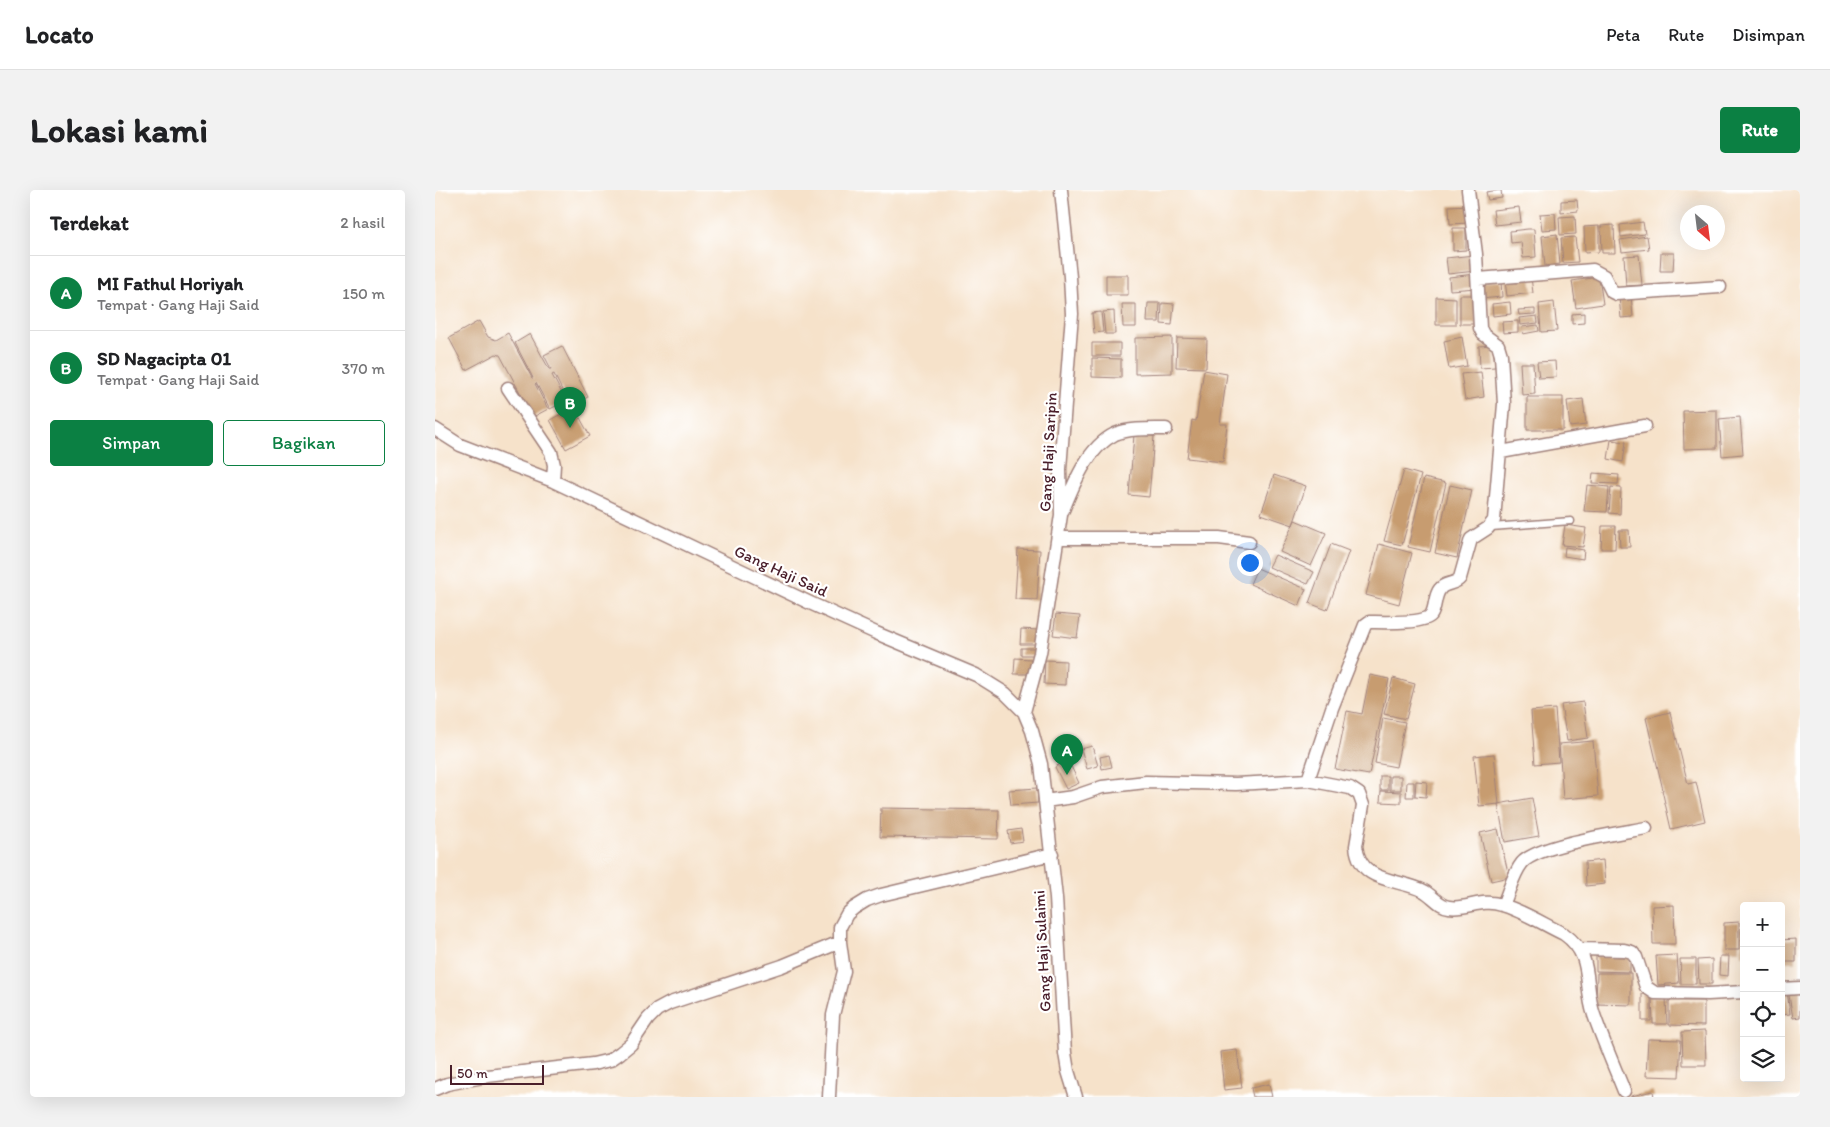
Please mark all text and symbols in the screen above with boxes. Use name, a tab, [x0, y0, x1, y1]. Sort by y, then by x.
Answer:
text: Locato	[25, 20, 94, 49]
text: Peta	[1606, 24, 1640, 46]
text: Rute	[1668, 24, 1704, 46]
text: Disimpan	[1732, 24, 1805, 46]
button: Rute	[1720, 107, 1800, 153]
text: Lokasi kami	[30, 109, 208, 151]
north arrow	[1680, 205, 1725, 250]
text: Terdekat	[50, 210, 129, 235]
text: 2 hasil	[340, 213, 385, 232]
text: MI Fathul Horiyah	[97, 272, 243, 295]
text: A	[61, 284, 71, 303]
text: 150 m	[342, 284, 385, 303]
text: Tempat · Gang Haji Said	[97, 295, 259, 314]
text: SD Nagacipta 01	[97, 347, 231, 370]
text: B	[61, 359, 71, 378]
text: 370 m	[341, 359, 385, 378]
text: Tempat · Gang Haji Said	[97, 370, 259, 389]
pin: B	[554, 387, 586, 428]
street label: Gang Haji Saripin	[1035, 392, 1061, 512]
button: Simpan	[50, 420, 213, 466]
button: Bagikan	[223, 420, 385, 466]
street label: Gang Haji Said	[731, 541, 831, 601]
your location	[1237, 550, 1263, 576]
pin: A	[1051, 734, 1083, 775]
street label: Gang Haji Sulaimi	[1029, 890, 1055, 1012]
map controls	[1740, 902, 1785, 1082]
button: +	[1740, 902, 1785, 947]
button: −	[1740, 947, 1785, 992]
button: locate	[1740, 992, 1785, 1037]
button: layers	[1740, 1037, 1785, 1082]
scale bar	[450, 1062, 544, 1085]
text: 50 m	[457, 1065, 488, 1082]

